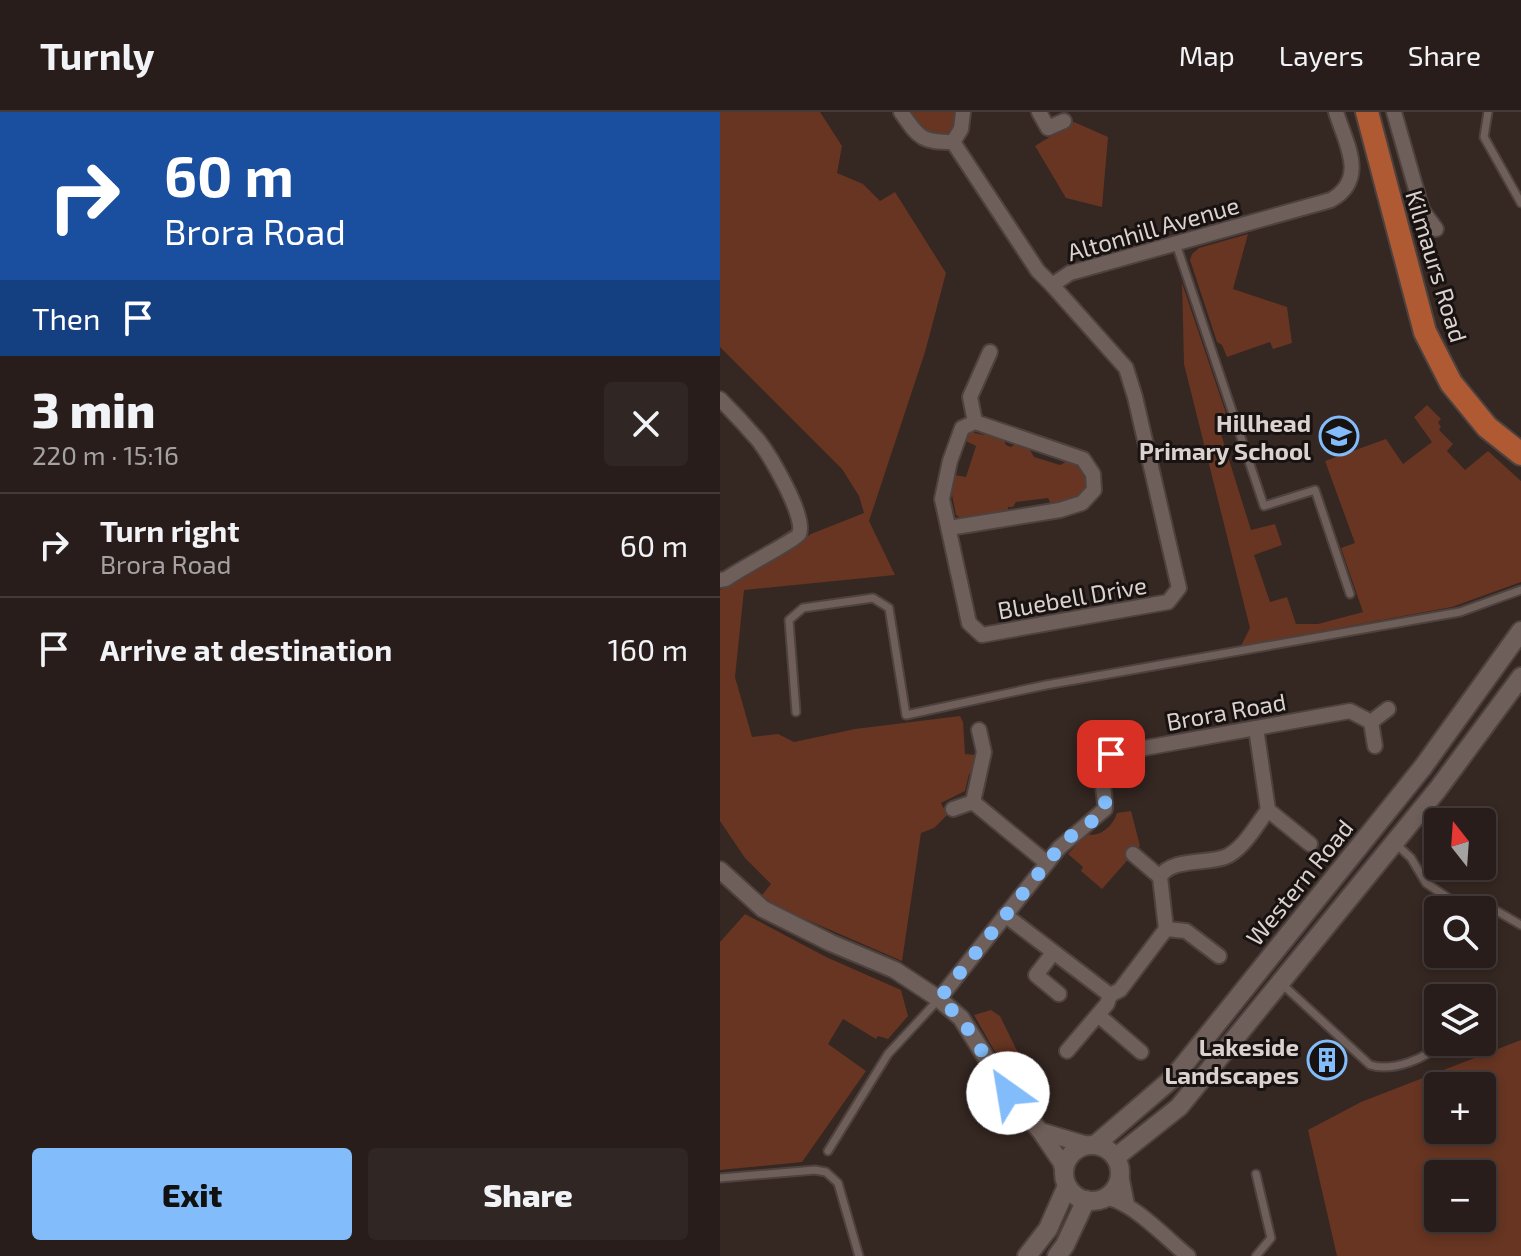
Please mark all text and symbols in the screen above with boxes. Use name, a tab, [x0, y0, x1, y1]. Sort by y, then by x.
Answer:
text: Turnly	[40, 32, 155, 78]
text: Map	[1179, 38, 1235, 72]
text: Layers	[1279, 38, 1364, 72]
text: Share	[1408, 38, 1481, 72]
text: 60 m	[164, 141, 294, 208]
icon: right	[32, 144, 136, 248]
street label: Kilmaurs Road	[1400, 186, 1474, 346]
street label: Altonhill Avenue	[1064, 190, 1242, 266]
text: Brora Road	[164, 209, 346, 252]
icon: arrive	[116, 296, 160, 340]
text: Then	[32, 300, 100, 336]
text: 3 min	[32, 380, 155, 438]
button: close	[604, 382, 688, 466]
place label: Hillhead Primary School	[1139, 408, 1311, 465]
school or university icon: Hillhead Primary School	[1318, 415, 1360, 457]
text: 220 m · 15:16	[32, 439, 179, 470]
text: Turn right	[100, 512, 240, 548]
icon: right	[32, 523, 76, 567]
text: 60 m	[620, 527, 688, 563]
text: Brora Road	[100, 548, 231, 579]
street label: Bluebell Drive	[995, 570, 1149, 624]
icon: arrive	[32, 627, 76, 671]
text: Arrive at destination	[100, 631, 392, 667]
text: 160 m	[608, 631, 688, 667]
street label: Brora Road	[1164, 686, 1288, 736]
pin	[1077, 720, 1145, 788]
icon: arrive	[1089, 732, 1133, 776]
north arrow	[1424, 808, 1496, 880]
map controls	[1424, 808, 1496, 1232]
street label: Western Road	[1239, 813, 1359, 951]
button: search	[1424, 896, 1496, 968]
button: layers	[1424, 984, 1496, 1056]
place label: Lakeside Landscapes	[1164, 1032, 1299, 1089]
building icon: Lakeside Landscapes	[1306, 1039, 1348, 1081]
position arrow	[966, 1051, 1050, 1135]
button: +	[1424, 1072, 1496, 1144]
button: Exit	[32, 1148, 352, 1240]
button: Share	[368, 1148, 688, 1240]
button: −	[1424, 1160, 1496, 1232]

